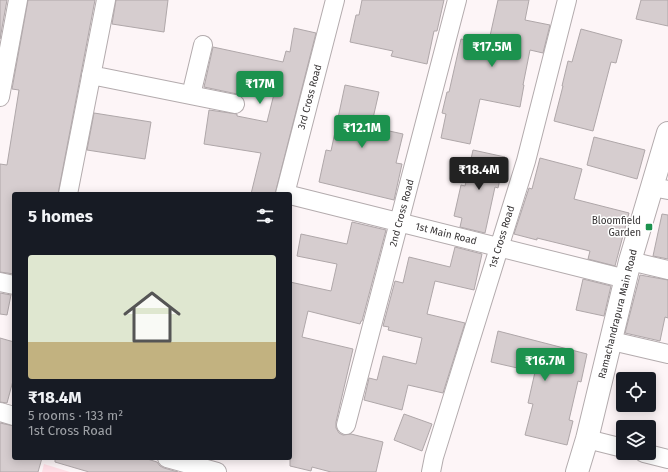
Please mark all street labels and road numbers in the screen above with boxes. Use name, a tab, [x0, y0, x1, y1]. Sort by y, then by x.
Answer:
street label: 3rd Cross Road	[296, 63, 324, 131]
street label: 2nd Cross Road	[387, 178, 417, 248]
street label: 1st Cross Road	[487, 204, 517, 270]
street label: 1st Main Road	[414, 221, 478, 247]
street label: Ramachandrapura Main Road	[596, 248, 640, 380]

